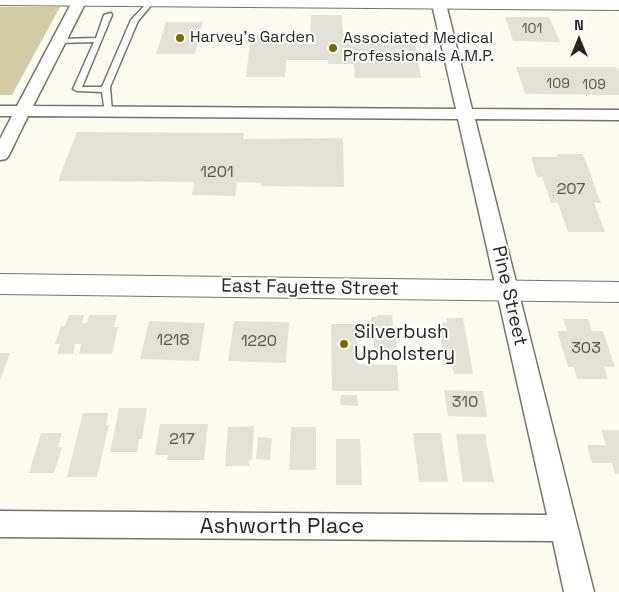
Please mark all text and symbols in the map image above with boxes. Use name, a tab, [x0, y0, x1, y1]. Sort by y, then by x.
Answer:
north arrow	[554, 15, 604, 65]
text: N	[574, 16, 584, 34]
house number: 101	[522, 21, 542, 37]
place label: Harvey's Garden	[190, 28, 315, 48]
place label: Associated Medical Professionals A.M.P.	[343, 29, 494, 67]
marker: Harvey's Garden	[174, 32, 186, 44]
marker: Associated Medical Professionals A.M.P.	[327, 42, 339, 54]
house number: 109	[546, 76, 570, 92]
house number: 109	[582, 77, 606, 93]
house number: 1201	[200, 163, 234, 183]
house number: 207	[557, 180, 585, 200]
street label: Pine Street	[486, 244, 532, 348]
street label: East Fayette Street	[221, 275, 399, 301]
place label: Silverbush Upholstery	[354, 322, 455, 366]
house number: 1218	[157, 331, 189, 351]
house number: 1220	[241, 332, 277, 352]
marker: Silverbush Upholstery	[338, 338, 350, 350]
house number: 303	[571, 339, 601, 359]
house number: 310	[452, 393, 478, 413]
house number: 217	[169, 430, 195, 450]
street label: Ashworth Place	[200, 514, 364, 540]

